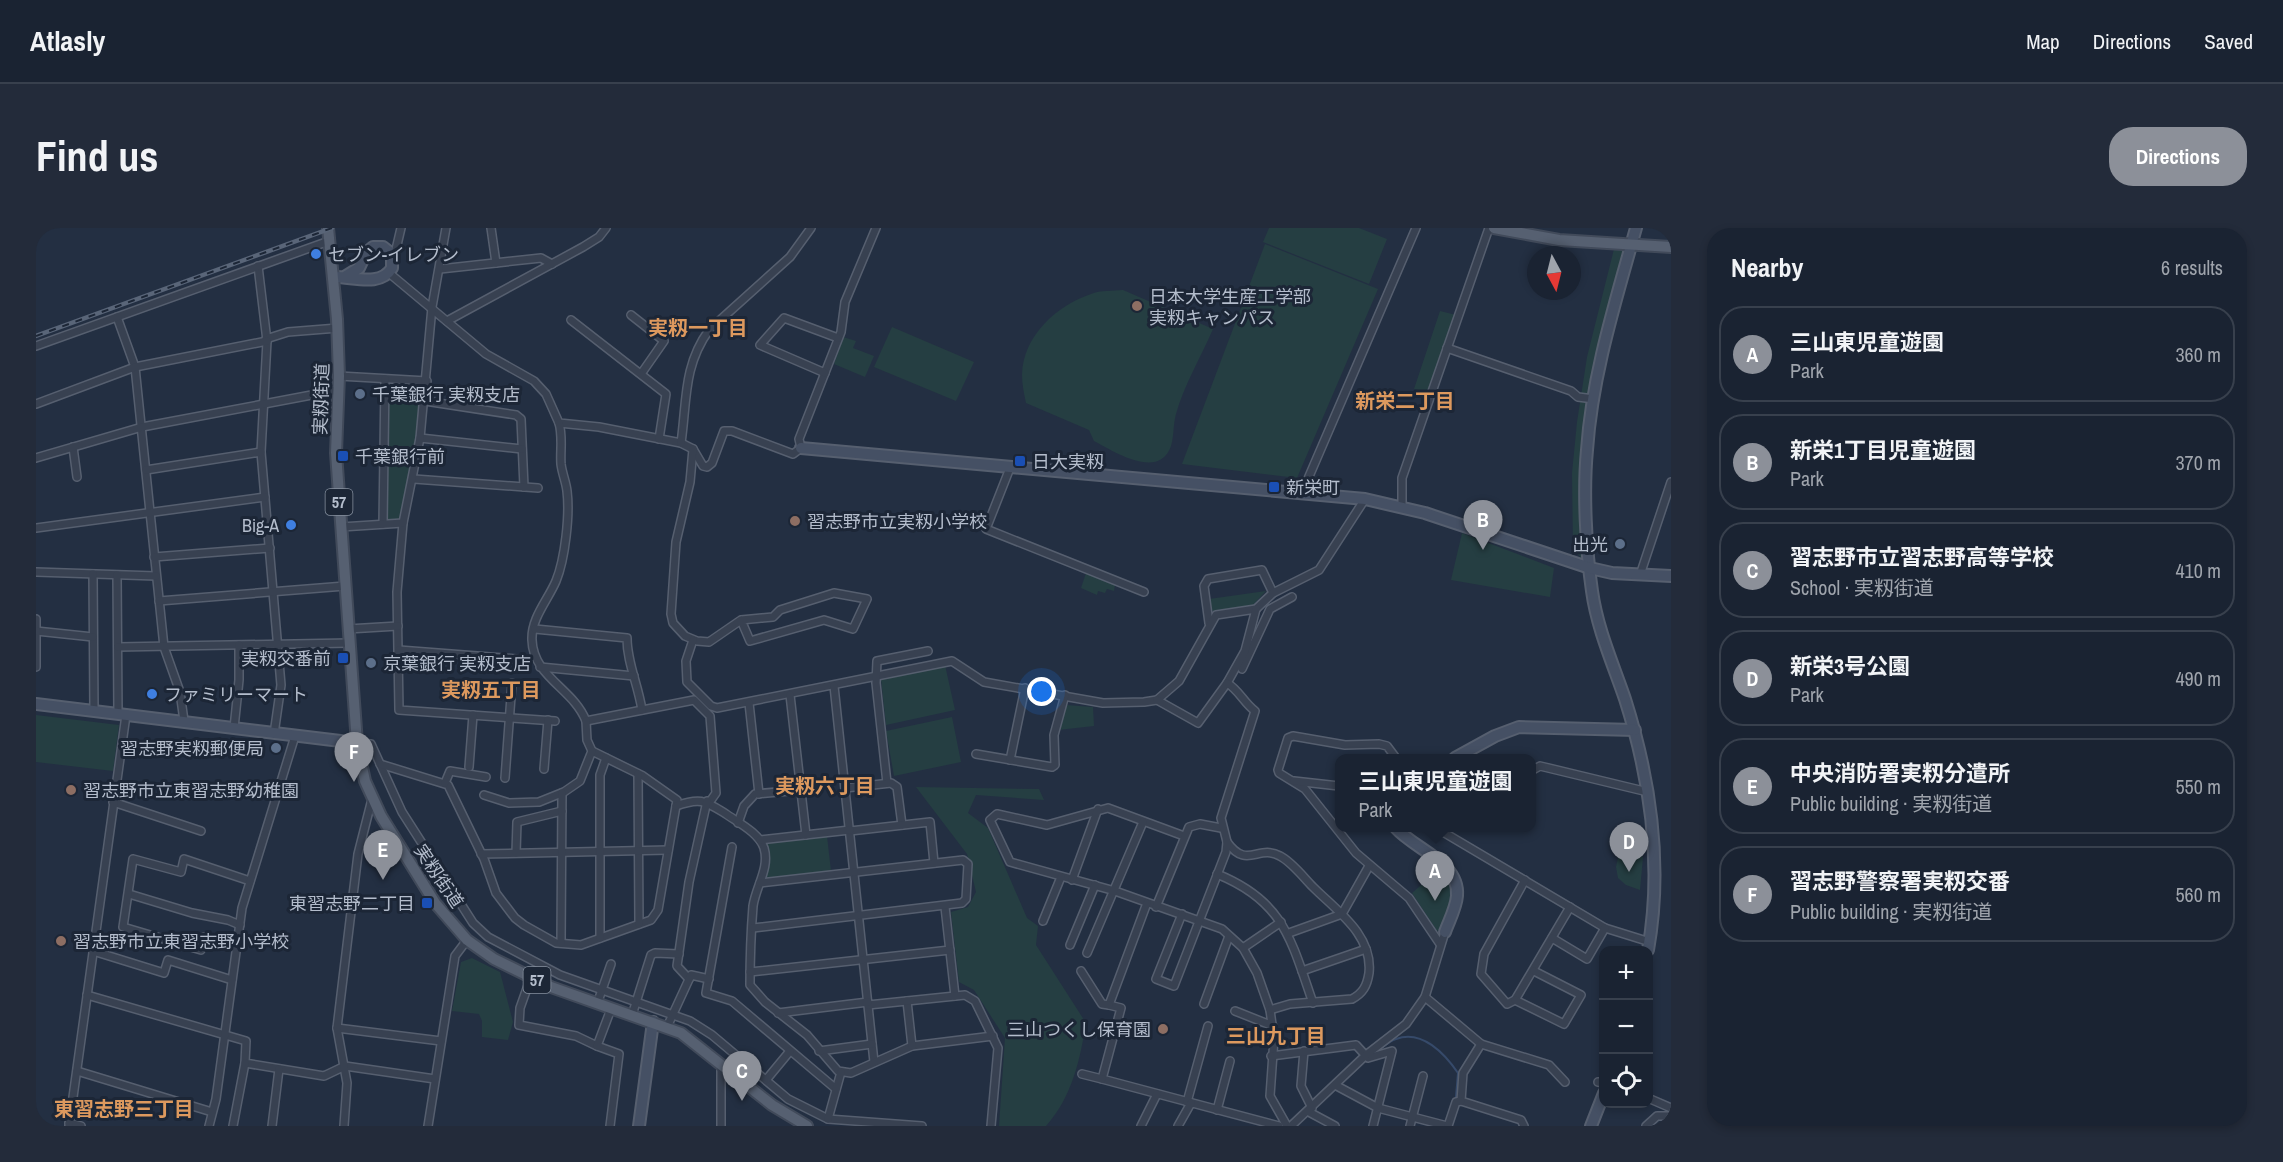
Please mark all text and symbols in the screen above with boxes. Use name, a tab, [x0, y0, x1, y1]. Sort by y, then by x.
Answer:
text: Atlasly	[30, 22, 105, 60]
text: Map	[2026, 27, 2060, 56]
text: Directions	[2093, 27, 2171, 56]
text: Saved	[2204, 27, 2253, 56]
button: Directions	[2109, 127, 2247, 186]
text: Find us	[36, 128, 158, 184]
place label: セブン-イレブン	[328, 242, 459, 267]
north arrow	[1527, 246, 1581, 300]
marker: セブン-イレブン	[309, 247, 323, 261]
text: Nearby	[1731, 250, 1803, 285]
text: 6 results	[2161, 254, 2223, 281]
place label: 日本大学生産工学部 実籾キャンパス	[1149, 284, 1311, 330]
marker: 日本大学生産工学部 実籾キャンパス	[1130, 299, 1144, 313]
district label: 実籾一丁目	[648, 314, 748, 341]
text: 三山東児童遊園	[1790, 327, 1944, 357]
text: A	[1747, 341, 1758, 368]
text: 360 m	[2175, 341, 2221, 368]
text: Park	[1790, 357, 1824, 384]
street label: 実籾街道	[307, 363, 335, 435]
place label: 千葉銀行 実籾支店	[372, 382, 520, 407]
marker: 千葉銀行 実籾支店	[353, 387, 367, 401]
district label: 新栄二丁目	[1355, 387, 1455, 414]
text: 新栄1丁目児童遊園	[1790, 435, 1976, 465]
place label: 千葉銀行前	[355, 444, 445, 469]
marker: 千葉銀行前	[336, 449, 350, 463]
place label: 日大実籾	[1032, 449, 1104, 474]
text: B	[1747, 449, 1758, 476]
text: 370 m	[2175, 449, 2221, 476]
marker: 日大実籾	[1013, 454, 1027, 468]
text: Park	[1790, 465, 1824, 492]
place label: 新栄町	[1286, 475, 1340, 500]
marker: 新栄町	[1267, 480, 1281, 494]
road number: 57	[326, 489, 352, 515]
pin: B	[1464, 500, 1502, 550]
place label: 習志野市立実籾小学校	[807, 509, 987, 534]
place label: Big-A	[242, 513, 279, 538]
marker: 習志野市立実籾小学校	[788, 514, 802, 528]
marker: Big-A	[284, 518, 298, 532]
place label: 出光	[1572, 532, 1608, 557]
marker: 出光	[1613, 537, 1627, 551]
text: 習志野市立習志野高等学校	[1790, 542, 2054, 572]
text: C	[1747, 557, 1758, 584]
text: 410 m	[2175, 557, 2221, 584]
text: School · 実籾街道	[1790, 574, 1934, 601]
place label: 実籾交番前	[241, 646, 331, 671]
marker: 実籾交番前	[336, 651, 350, 665]
place label: 京葉銀行 実籾支店	[383, 651, 531, 676]
text: 新栄3号公園	[1790, 651, 1910, 681]
marker: 京葉銀行 実籾支店	[364, 656, 378, 670]
text: D	[1747, 665, 1758, 692]
text: 490 m	[2175, 665, 2221, 692]
district label: 実籾五丁目	[441, 676, 541, 703]
your location	[1027, 677, 1056, 706]
text: Park	[1790, 681, 1824, 708]
place label: ファミリーマート	[164, 682, 308, 707]
marker: ファミリーマート	[145, 687, 159, 701]
pin: F	[334, 732, 374, 782]
place label: 習志野実籾郵便局	[120, 736, 264, 761]
marker: 習志野実籾郵便局	[269, 741, 283, 755]
popup	[1335, 754, 1536, 832]
text: 中央消防署実籾分遣所	[1790, 758, 2010, 788]
text: 三山東児童遊園	[1358, 766, 1513, 796]
district label: 実籾六丁目	[775, 772, 875, 799]
text: E	[1747, 773, 1758, 800]
text: 550 m	[2175, 773, 2221, 800]
place label: 習志野市立東習志野幼稚園	[83, 778, 299, 803]
marker: 習志野市立東習志野幼稚園	[64, 783, 78, 797]
text: Public building · 実籾街道	[1790, 790, 1992, 817]
text: Park	[1358, 796, 1392, 823]
pin: D	[1610, 822, 1648, 872]
pin: E	[364, 830, 402, 880]
street label: 実籾街道	[409, 839, 469, 913]
pin: A	[1416, 852, 1454, 901]
text: 習志野警察署実籾交番	[1790, 866, 2010, 896]
text: F	[1747, 881, 1758, 908]
text: 560 m	[2175, 881, 2221, 908]
place label: 東習志野二丁目	[289, 891, 415, 916]
marker: 東習志野二丁目	[420, 896, 434, 910]
text: Public building · 実籾街道	[1790, 898, 1992, 925]
place label: 習志野市立東習志野小学校	[73, 929, 289, 954]
marker: 習志野市立東習志野小学校	[54, 934, 68, 948]
map controls	[1599, 946, 1653, 1108]
button: +	[1599, 946, 1653, 1000]
road number: 57	[524, 967, 550, 993]
button: −	[1599, 1000, 1653, 1054]
place label: 三山つくし保育園	[1007, 1017, 1151, 1042]
marker: 三山つくし保育園	[1156, 1022, 1170, 1036]
district label: 三山九丁目	[1226, 1022, 1326, 1049]
pin: C	[722, 1052, 762, 1101]
button: locate	[1599, 1054, 1653, 1108]
district label: 東習志野三丁目	[54, 1095, 194, 1122]

